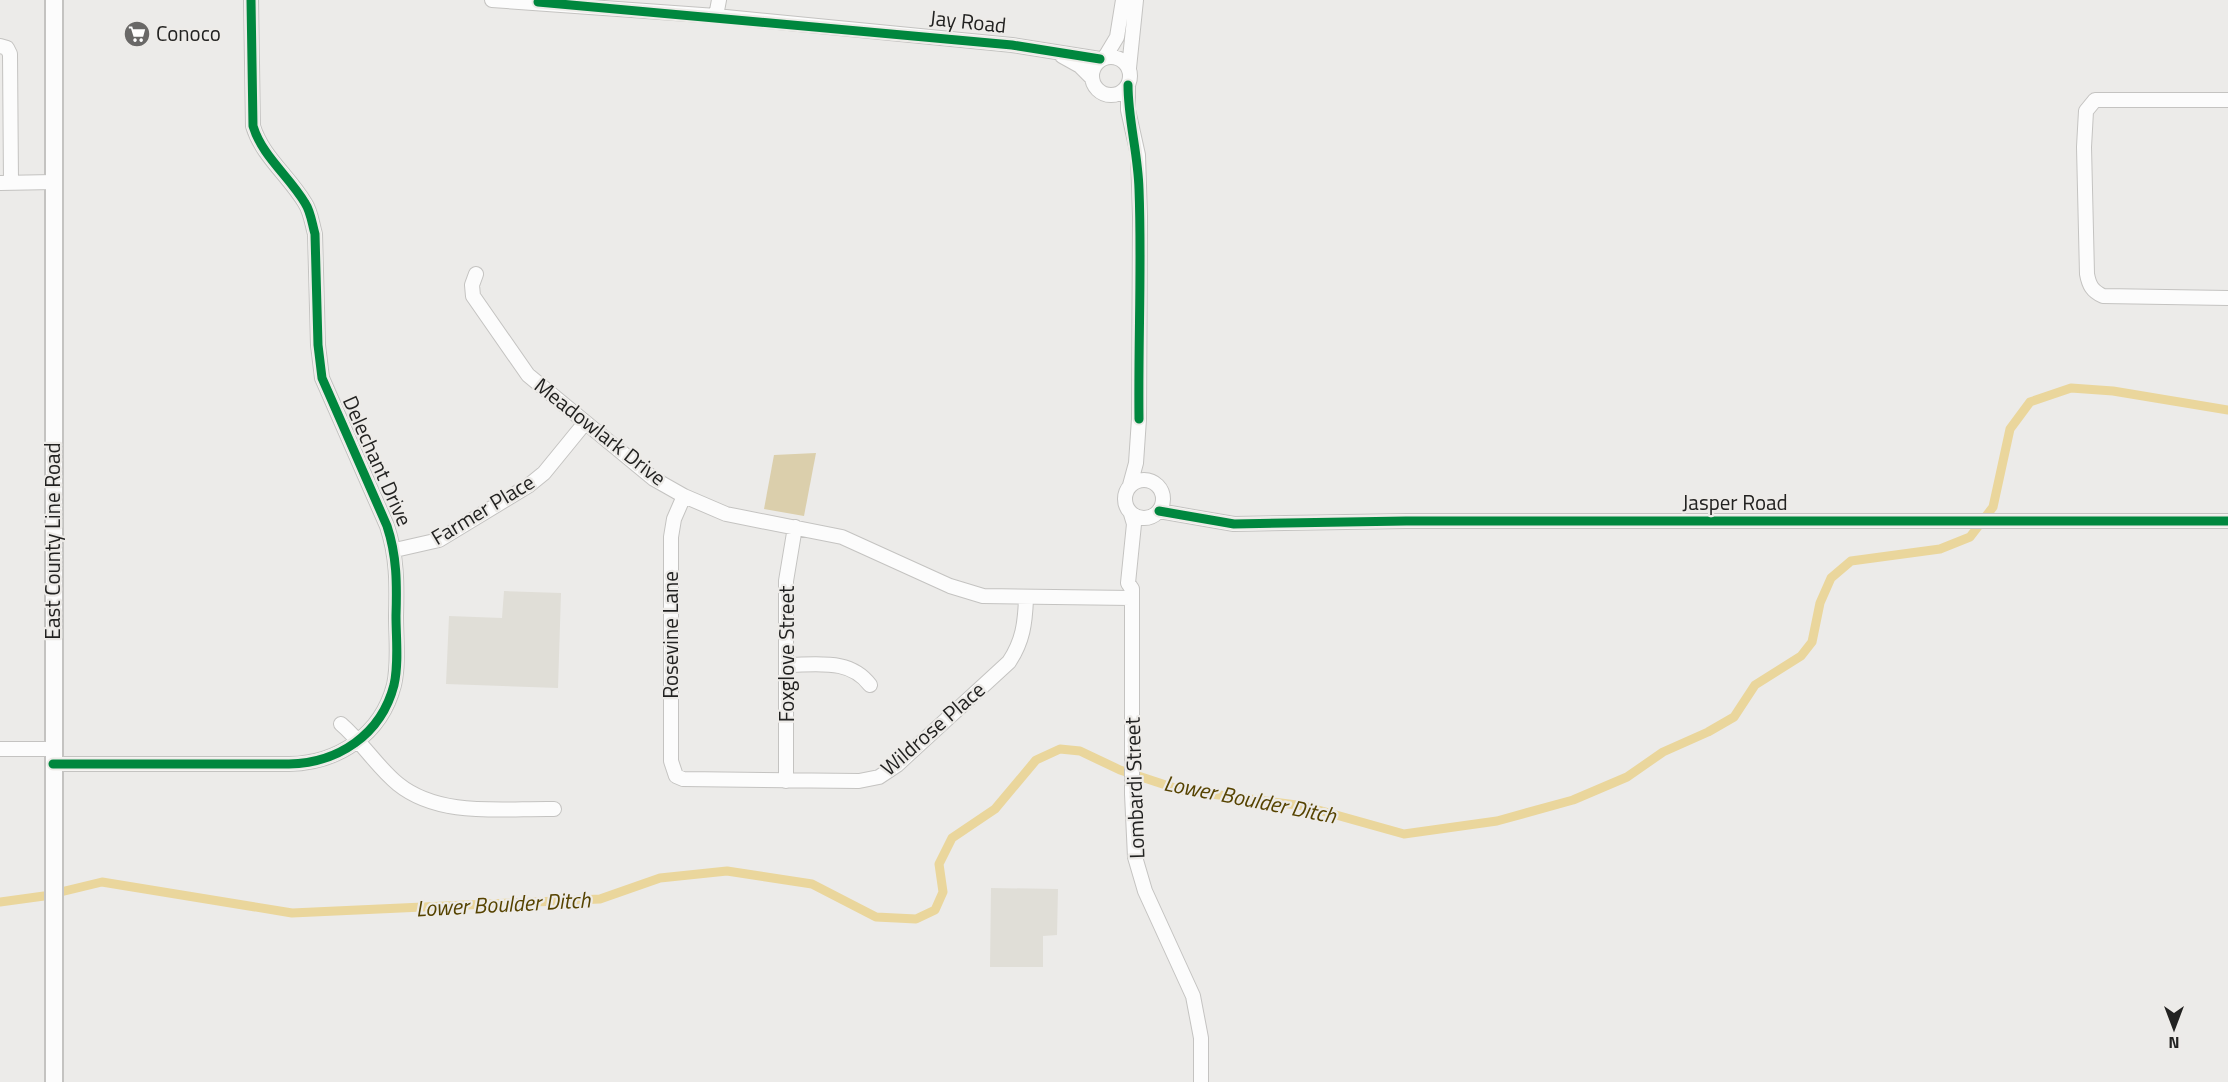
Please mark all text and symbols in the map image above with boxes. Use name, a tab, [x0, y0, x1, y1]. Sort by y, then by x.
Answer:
street label: Jay Road	[928, 1, 1008, 41]
place label: Conoco	[156, 17, 221, 49]
supermarket icon: Conoco	[122, 19, 152, 49]
street label: Meadowlark Drive	[528, 369, 674, 493]
street label: Delechant Drive	[335, 390, 421, 531]
street label: East County Line Road	[36, 442, 68, 640]
street label: Farmer Place	[425, 466, 540, 553]
street label: Jasper Road	[1682, 486, 1788, 518]
street label: Rosevine Lane	[654, 571, 686, 699]
street label: Foxglove Street	[770, 585, 802, 722]
street label: Wildrose Place	[873, 674, 992, 783]
street label: Lombardi Street	[1116, 716, 1152, 859]
water label: Lower Boulder Ditch	[1161, 766, 1340, 833]
water label: Lower Boulder Ditch	[415, 882, 592, 926]
north arrow	[2144, 998, 2204, 1058]
text: N	[2168, 1031, 2180, 1055]

